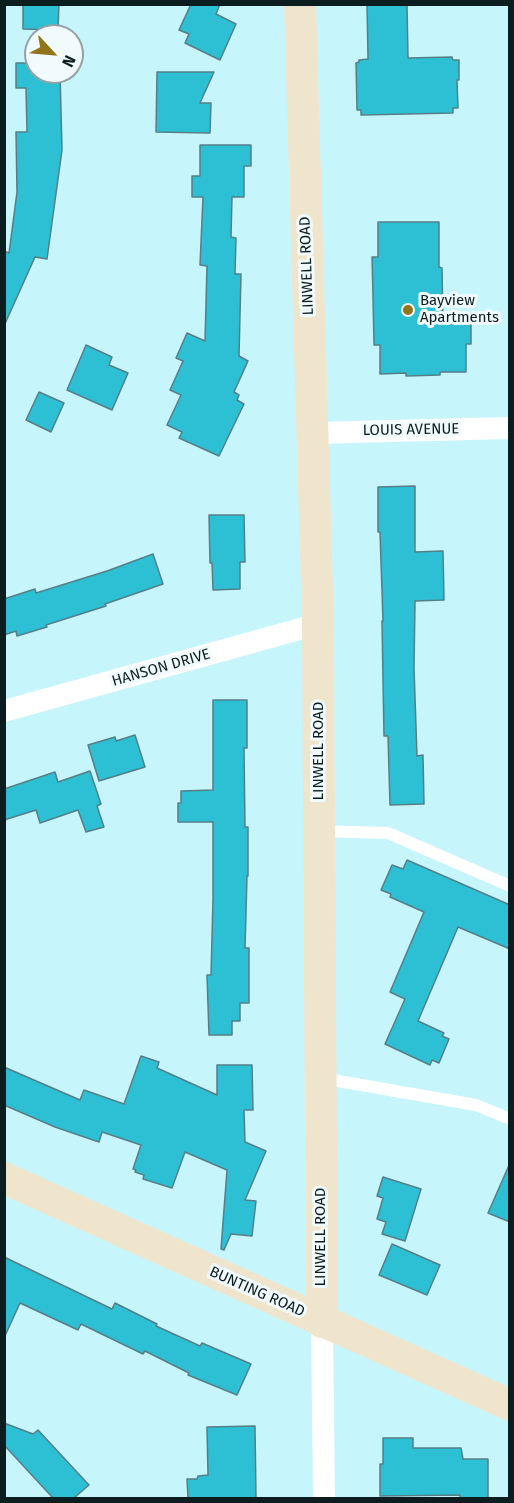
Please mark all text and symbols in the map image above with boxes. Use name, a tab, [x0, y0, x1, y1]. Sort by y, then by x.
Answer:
north arrow	[24, 24, 84, 84]
text: N	[58, 52, 80, 70]
street label: LINWELL ROAD	[296, 216, 318, 316]
place label: Bayview Apartments	[420, 292, 499, 327]
marker: Bayview Apartments	[401, 303, 415, 317]
street label: LOUIS AVENUE	[363, 420, 459, 440]
street label: HANSON DRIVE	[110, 645, 212, 691]
street label: LINWELL ROAD	[310, 702, 328, 800]
street label: LINWELL ROAD	[312, 1188, 330, 1286]
street label: BUNTING ROAD	[206, 1263, 308, 1321]

